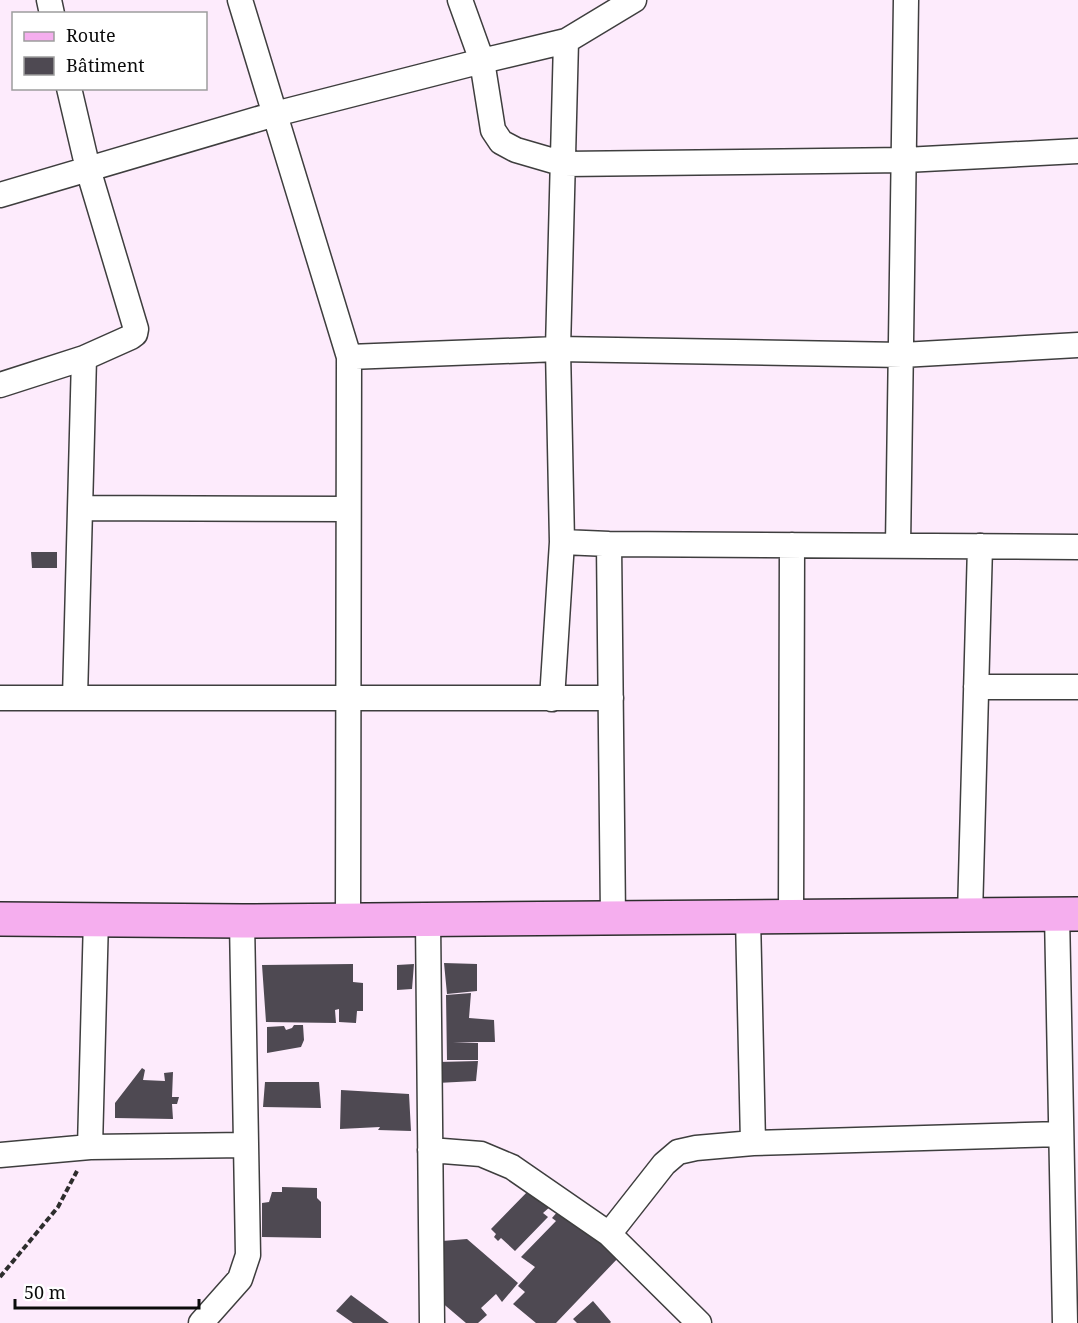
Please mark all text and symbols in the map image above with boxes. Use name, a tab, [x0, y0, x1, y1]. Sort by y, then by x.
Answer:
legend	[12, 12, 207, 90]
text: Route	[66, 23, 116, 47]
text: Bâtiment	[66, 53, 145, 77]
scale bar	[15, 1272, 200, 1310]
text: 50 m	[24, 1280, 66, 1304]

